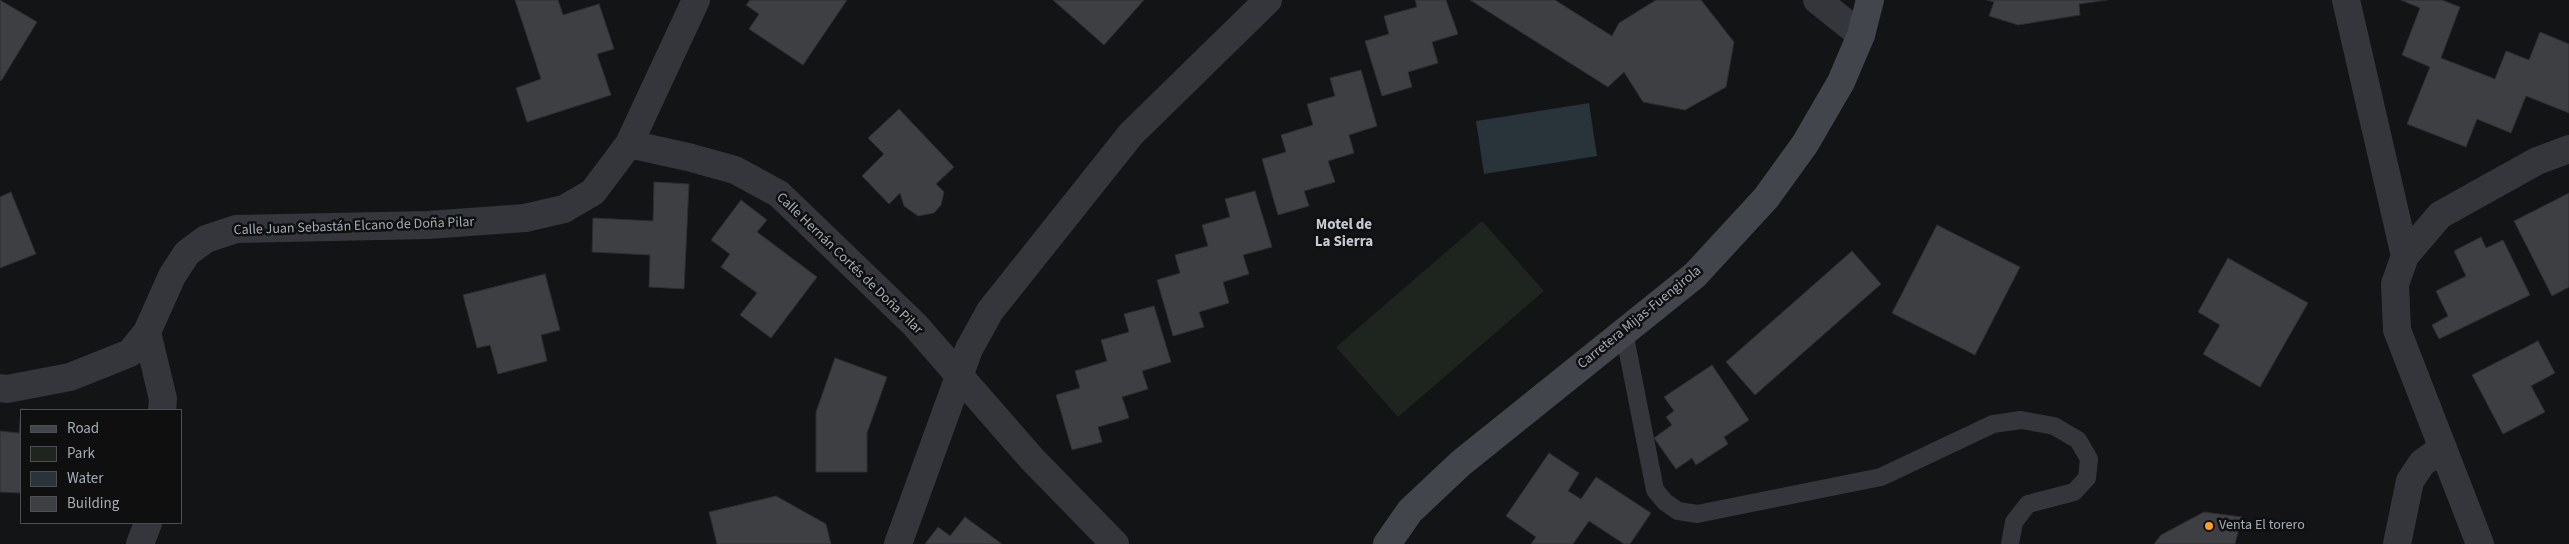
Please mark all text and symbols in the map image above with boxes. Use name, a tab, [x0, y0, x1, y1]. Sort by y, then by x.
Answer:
street label: Calle Hernán Cortés de Doña Pilar	[772, 190, 926, 338]
street label: Calle Juan Sebastán Elcano de Doña Pilar	[233, 214, 475, 240]
district label: Motel de La Sierra	[1315, 217, 1373, 252]
street label: Carretera Mijas-Fuengirola	[1575, 263, 1705, 373]
legend	[20, 409, 182, 524]
text: Road	[67, 418, 99, 439]
text: Park	[67, 443, 95, 464]
text: Water	[67, 468, 103, 489]
text: Building	[67, 493, 119, 514]
place label: Venta El torero	[2219, 518, 2305, 534]
marker: Venta El torero	[2203, 520, 2215, 532]

